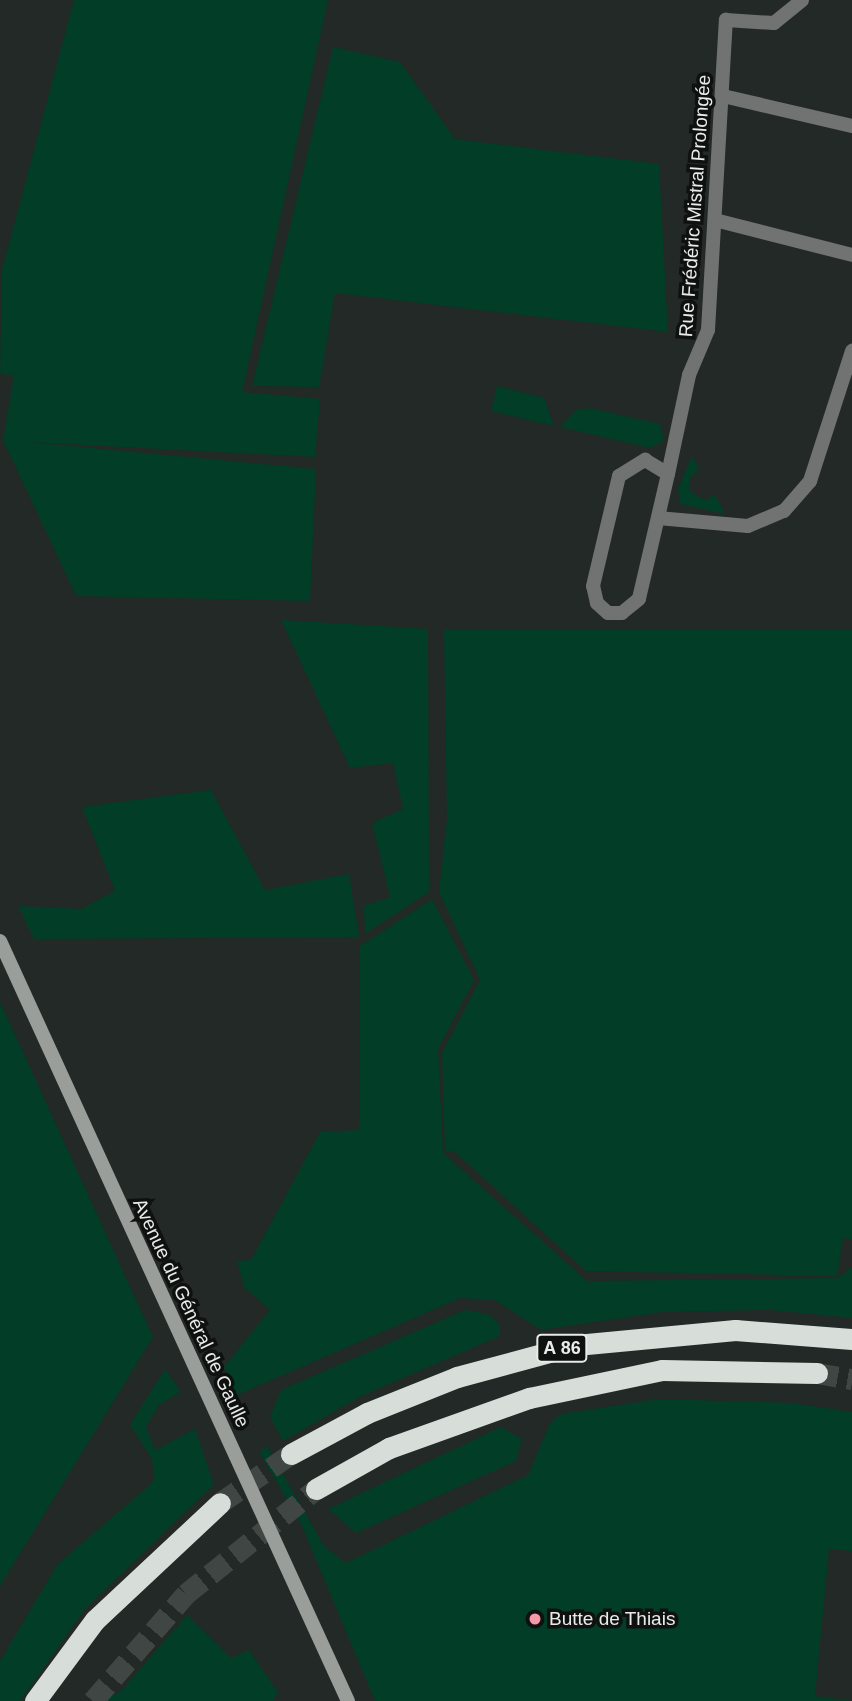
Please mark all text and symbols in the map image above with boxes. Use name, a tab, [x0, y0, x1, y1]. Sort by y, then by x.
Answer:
street label: Rue Frédéric Mistral Prolongée	[674, 74, 716, 338]
street label: Avenue du Général de Gaulle	[128, 1195, 254, 1431]
road number: A 86	[536, 1334, 588, 1363]
place label: Butte de Thiais	[549, 1608, 676, 1630]
marker: Butte de Thiais	[527, 1611, 543, 1627]

